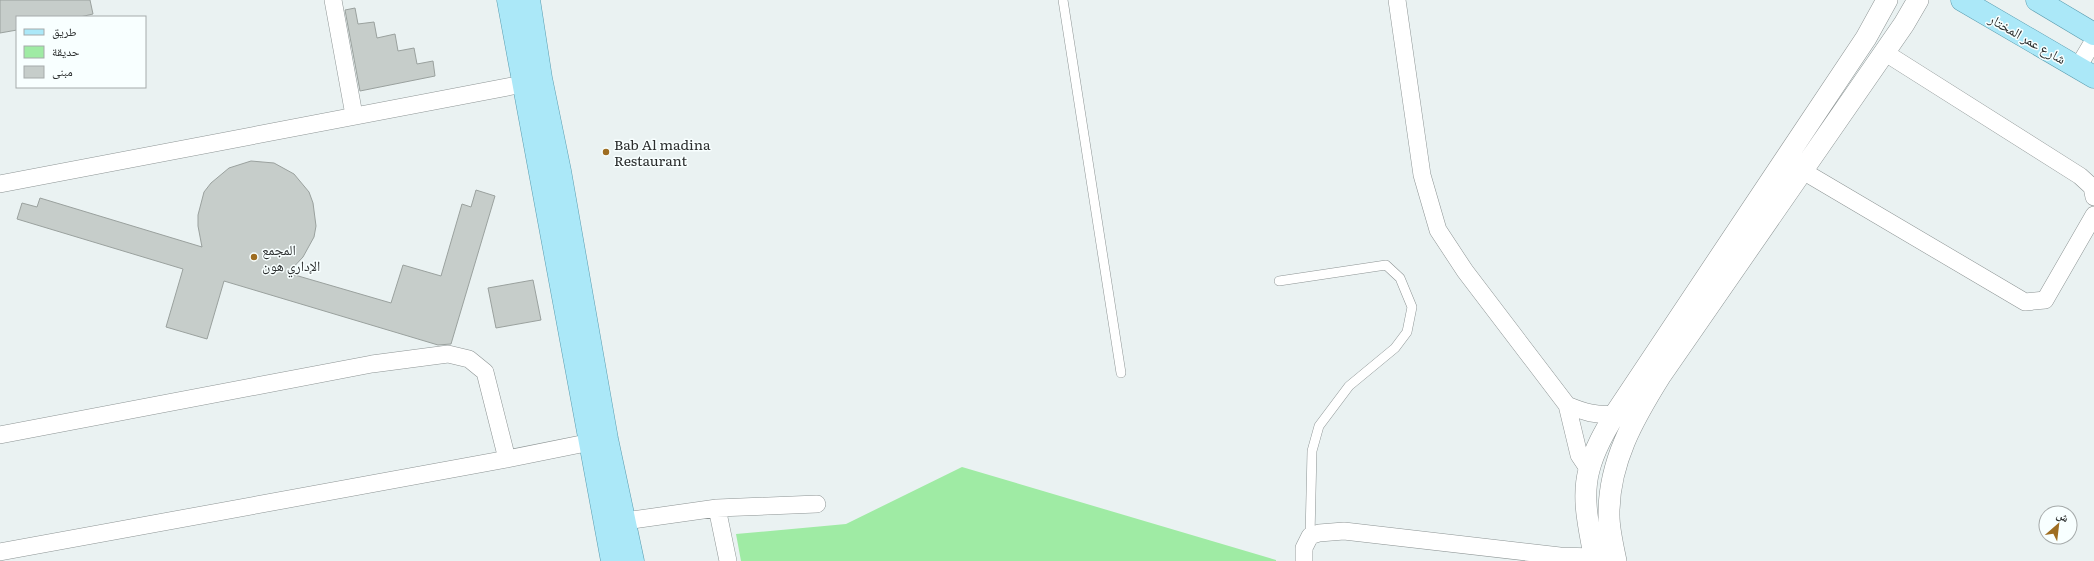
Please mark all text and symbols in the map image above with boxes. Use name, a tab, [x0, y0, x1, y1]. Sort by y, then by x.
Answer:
street label: شارع عمر المختار	[1984, 7, 2070, 69]
legend	[16, 16, 146, 88]
text: طريق	[52, 22, 77, 40]
text: حديقة	[52, 42, 80, 60]
text: مبنى	[52, 62, 73, 80]
place label: Bab Al madina Restaurant	[614, 134, 711, 170]
marker: Bab Al madina Restaurant	[601, 147, 611, 157]
place label: المجمع الإداري هون	[262, 239, 320, 278]
marker: المجمع الإداري هون	[249, 252, 259, 262]
north arrow	[2038, 505, 2078, 545]
text: ش	[2054, 505, 2072, 526]

